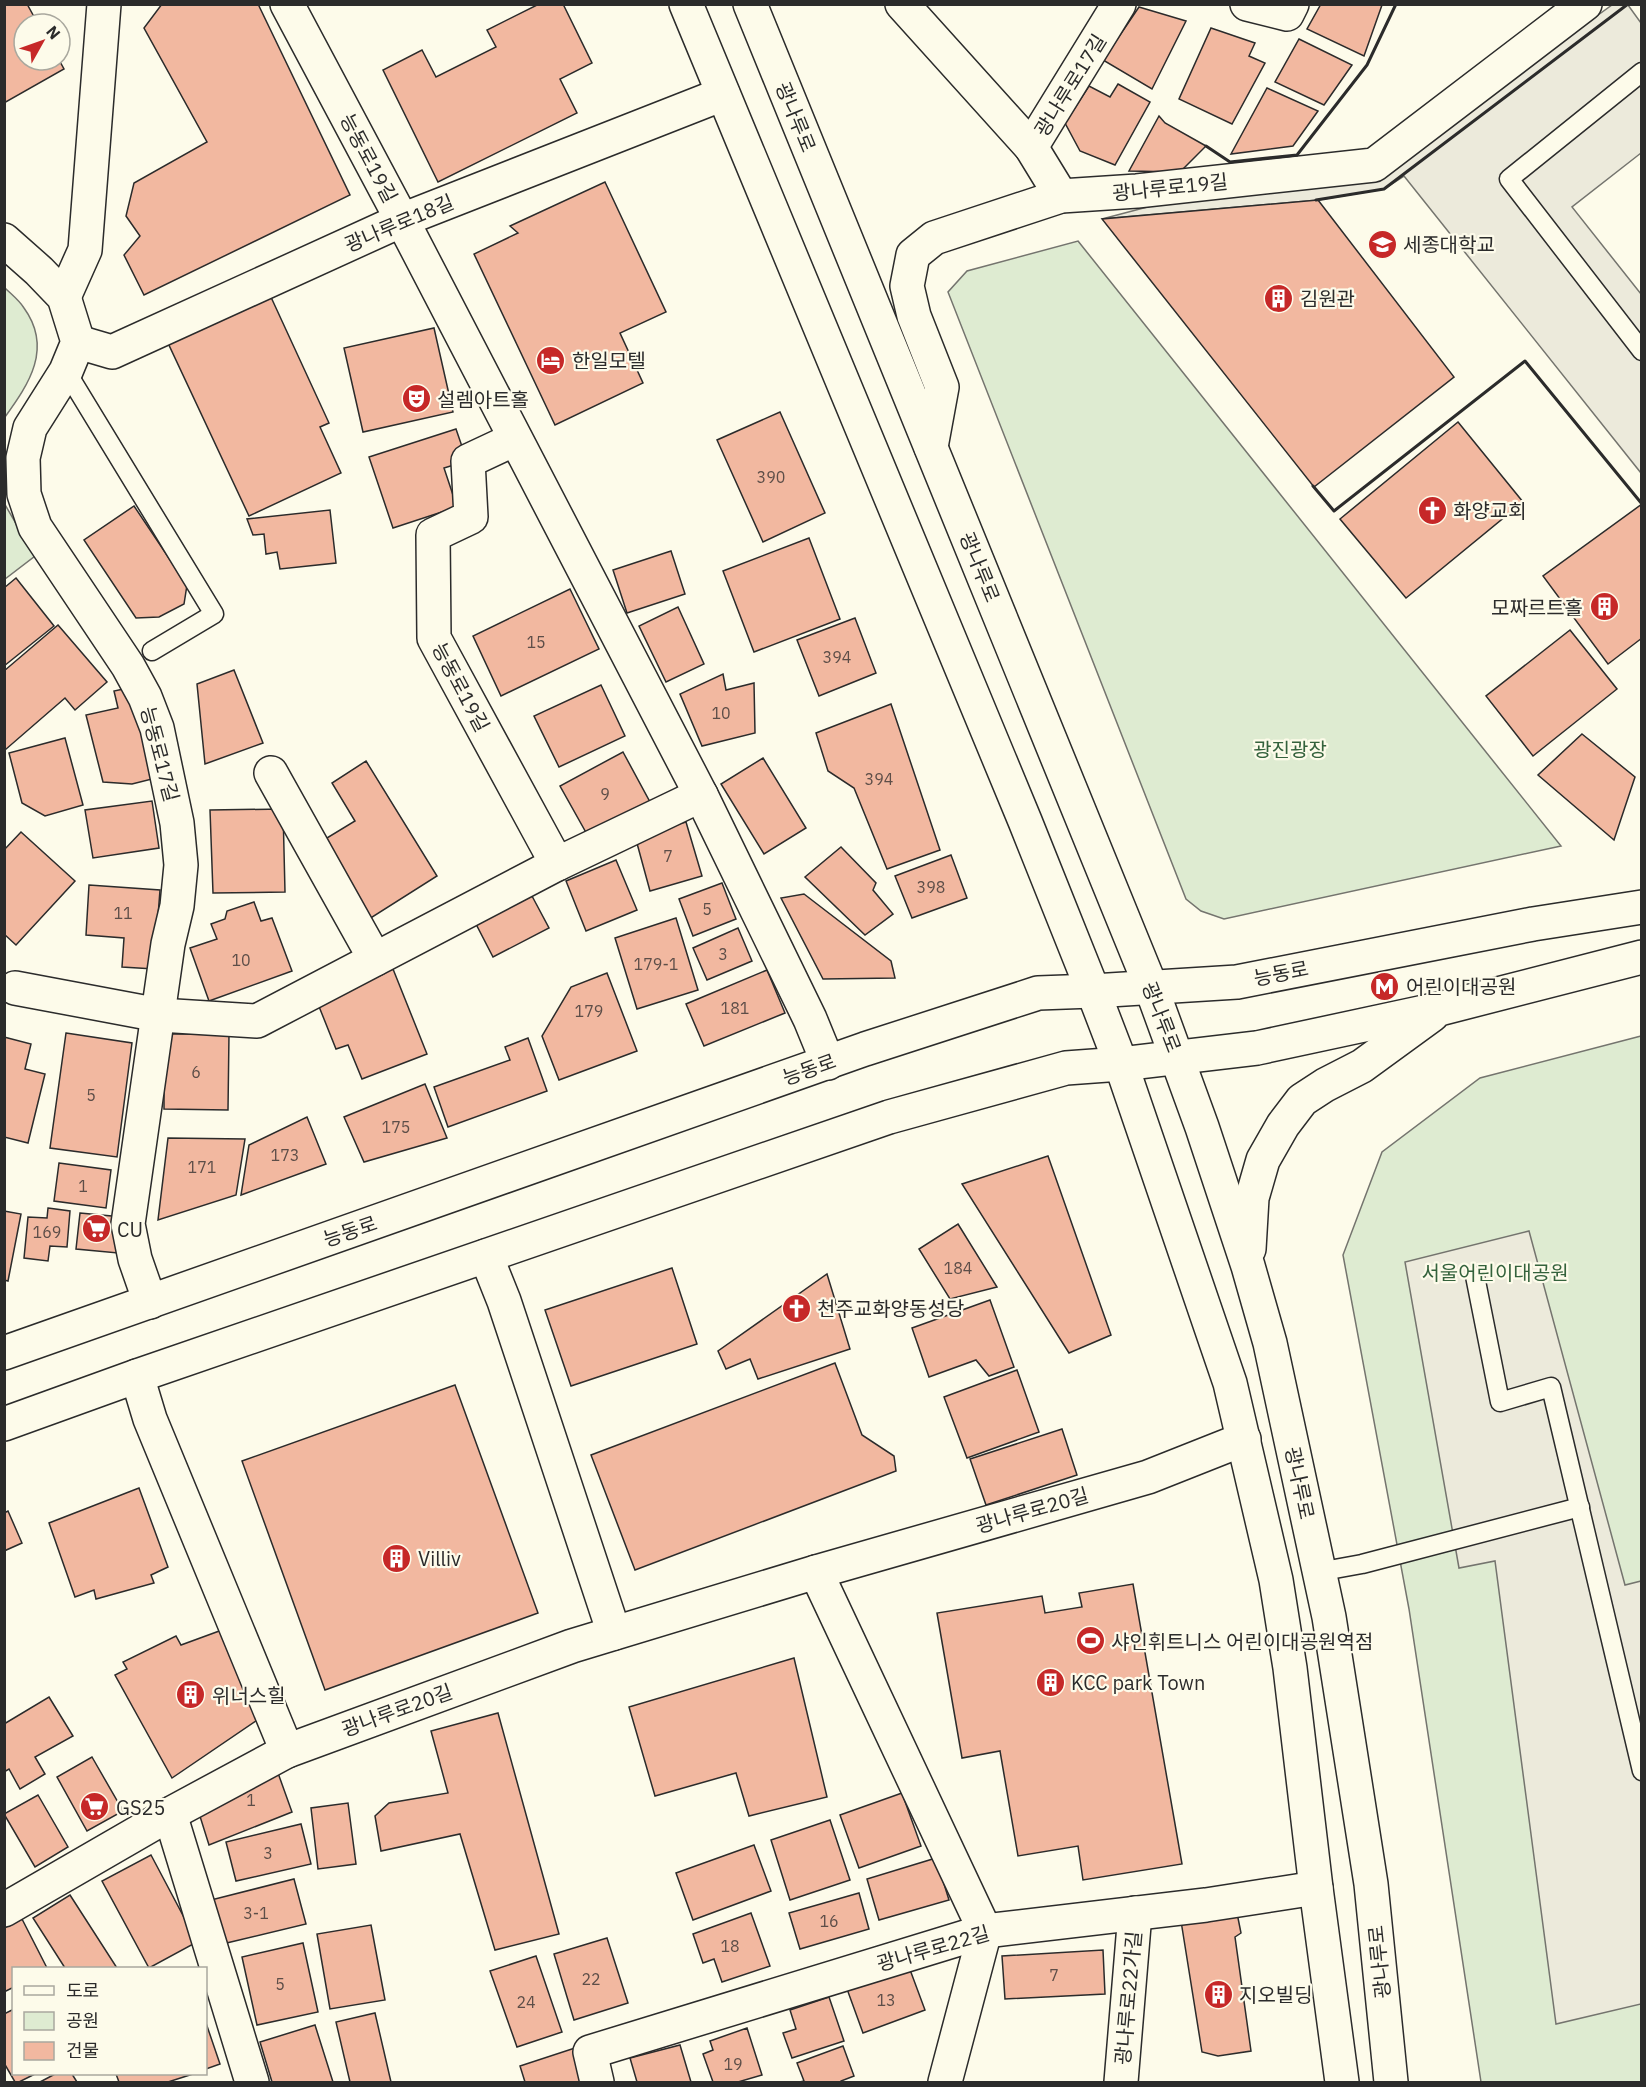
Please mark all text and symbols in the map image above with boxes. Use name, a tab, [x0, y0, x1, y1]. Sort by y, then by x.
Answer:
north arrow	[12, 12, 72, 72]
text: N	[42, 21, 65, 43]
street label: 광나루로17길	[1028, 29, 1112, 141]
street label: 광나루로	[770, 78, 822, 156]
street label: 능동로19길	[334, 109, 404, 207]
street label: 광나루로19길	[1111, 168, 1229, 206]
street label: 광나루로18길	[340, 188, 458, 258]
school or university icon: 세종대학교	[1366, 228, 1398, 260]
place label: 세종대학교	[1403, 231, 1495, 258]
building icon: 김원관	[1263, 282, 1295, 314]
place label: 김원관	[1300, 285, 1355, 312]
hotel icon: 한일모텔	[535, 344, 567, 376]
place label: 한일모텔	[572, 347, 646, 374]
theatre icon: 설렘아트홀	[400, 383, 432, 415]
place label: 설렘아트홀	[437, 386, 529, 413]
house number: 390	[757, 467, 785, 487]
church icon: 화양교회	[1416, 494, 1448, 526]
place label: 화양교회	[1453, 497, 1527, 524]
street label: 광나루로	[954, 528, 1006, 606]
building icon: 모짜르트홀	[1588, 591, 1620, 623]
place label: 모짜르트홀	[1491, 594, 1583, 621]
house number: 15	[526, 632, 546, 652]
street label: 능동로19길	[426, 638, 496, 736]
house number: 394	[823, 647, 851, 667]
street label: 능동로17길	[134, 703, 186, 805]
house number: 10	[711, 703, 731, 723]
park label: 광진광장	[1253, 736, 1327, 763]
house number: 394	[865, 769, 893, 789]
house number: 9	[600, 784, 610, 804]
house number: 7	[663, 846, 673, 866]
house number: 398	[917, 877, 945, 897]
house number: 5	[702, 899, 712, 919]
house number: 11	[113, 903, 133, 923]
house number: 3	[718, 944, 728, 964]
house number: 10	[231, 950, 251, 970]
house number: 179-1	[634, 954, 678, 974]
street label: 능동로	[1251, 954, 1311, 992]
metro station icon: 어린이대공원	[1369, 970, 1401, 1002]
place label: 어린이대공원	[1406, 973, 1516, 1000]
street label: 광나루로	[1136, 978, 1188, 1056]
house number: 181	[721, 998, 749, 1018]
house number: 179	[575, 1001, 603, 1021]
street label: 능동로	[778, 1047, 840, 1091]
house number: 6	[191, 1062, 201, 1082]
house number: 5	[86, 1085, 96, 1105]
house number: 175	[382, 1117, 410, 1137]
house number: 173	[271, 1145, 299, 1165]
house number: 171	[188, 1157, 216, 1177]
house number: 1	[78, 1176, 88, 1196]
street label: 능동로	[320, 1209, 380, 1253]
supermarket icon: CU	[80, 1213, 112, 1245]
place label: CU	[117, 1216, 143, 1243]
house number: 169	[33, 1222, 61, 1242]
house number: 184	[944, 1258, 972, 1278]
park label: 서울어린이대공원	[1421, 1259, 1569, 1286]
church icon: 천주교화양동성당	[780, 1292, 812, 1324]
place label: 천주교화양동성당	[817, 1295, 964, 1322]
street label: 광나루로	[1279, 1444, 1321, 1522]
street label: 광나루로20길	[973, 1481, 1091, 1539]
building icon: Villiv	[381, 1542, 413, 1574]
place label: Villiv	[418, 1545, 461, 1572]
sports icon: 샤인휘트니스 어린이대공원역점	[1074, 1625, 1106, 1657]
place label: 샤인휘트니스 어린이대공원역점	[1111, 1628, 1373, 1655]
building icon: KCC park Town	[1034, 1666, 1066, 1698]
place label: KCC park Town	[1071, 1669, 1205, 1696]
street label: 광나루로20길	[338, 1677, 456, 1743]
building icon: 위너스힐	[175, 1679, 207, 1711]
place label: 위너스힐	[212, 1682, 286, 1709]
house number: 1	[246, 1790, 256, 1810]
supermarket icon: GS25	[79, 1791, 111, 1823]
place label: GS25	[116, 1794, 166, 1821]
house number: 3	[263, 1843, 273, 1863]
house number: 3-1	[243, 1903, 269, 1923]
house number: 16	[819, 1911, 839, 1931]
street label: 광나루로22길	[874, 1919, 992, 1977]
street label: 광나루로	[1362, 1924, 1396, 2000]
street label: 광나루로22가길	[1109, 1930, 1147, 2066]
house number: 18	[720, 1936, 740, 1956]
house number: 7	[1049, 1965, 1059, 1985]
legend	[12, 1967, 207, 2075]
house number: 22	[581, 1969, 601, 1989]
house number: 5	[275, 1974, 285, 1994]
building icon: 지오빌딩	[1202, 1978, 1234, 2010]
text: 도로	[66, 1979, 99, 2002]
place label: 지오빌딩	[1239, 1981, 1313, 2008]
house number: 13	[876, 1990, 896, 2010]
house number: 24	[516, 1992, 536, 2012]
text: 공원	[66, 2009, 99, 2032]
text: 건물	[66, 2039, 99, 2062]
house number: 19	[723, 2054, 743, 2074]

